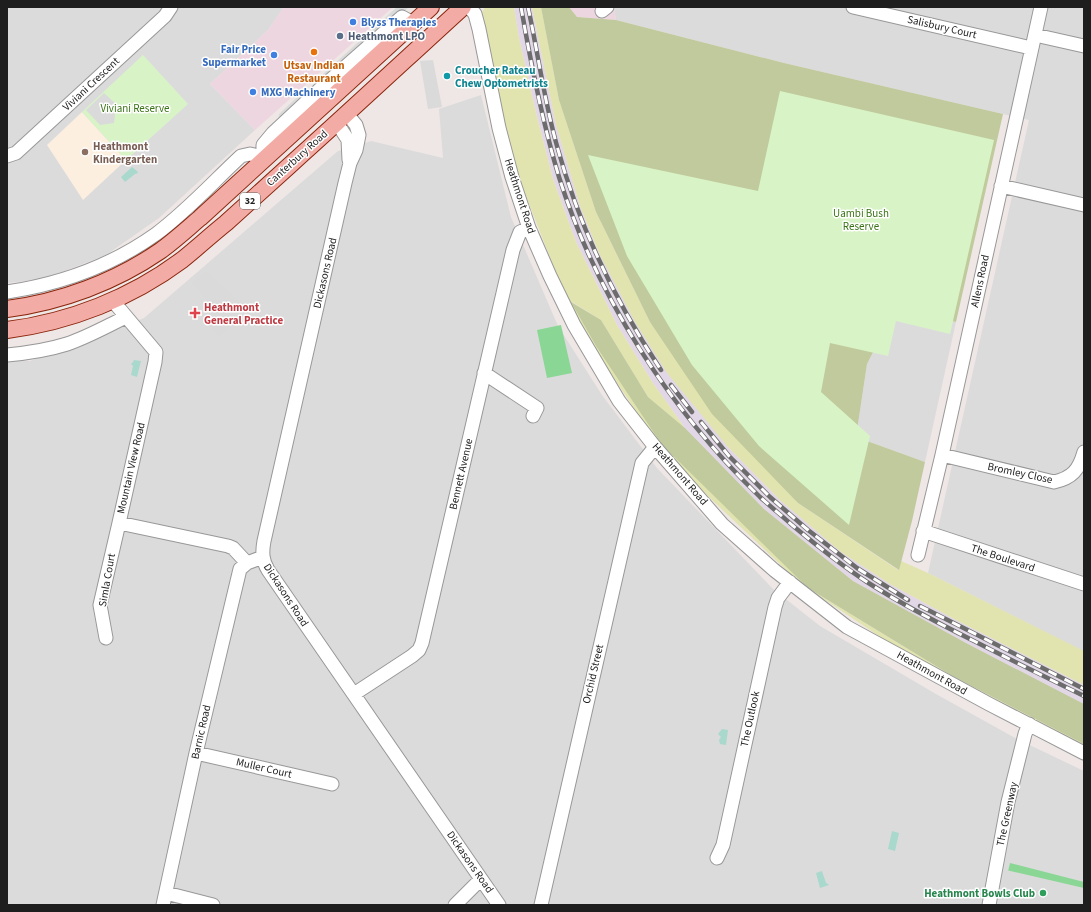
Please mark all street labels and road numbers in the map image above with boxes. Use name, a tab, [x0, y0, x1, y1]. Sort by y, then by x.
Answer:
street label: Salisbury Court	[906, 12, 978, 42]
street label: Viviani Crescent	[59, 54, 123, 114]
street label: Canterbury Road	[263, 126, 331, 190]
street label: Heathmont Road	[501, 156, 539, 236]
road number: 32	[240, 193, 260, 209]
street label: Dickasons Road	[310, 236, 340, 310]
street label: Allens Road	[967, 253, 993, 309]
street label: Mountain View Road	[113, 421, 149, 515]
street label: Bennett Avenue	[446, 436, 477, 511]
street label: Heathmont Road	[649, 440, 711, 508]
street label: Bromley Close	[986, 459, 1054, 487]
street label: The Boulevard	[969, 541, 1037, 575]
street label: Simla Court	[95, 552, 119, 608]
street label: Dickasons Road	[260, 561, 312, 629]
street label: Orchid Street	[579, 643, 607, 705]
street label: Heathmont Road	[894, 647, 970, 699]
street label: The Outlook	[737, 689, 763, 748]
street label: Barnic Road	[187, 703, 215, 761]
street label: Muller Court	[235, 754, 294, 782]
street label: The Greenway	[993, 780, 1021, 848]
street label: Dickasons Road	[443, 828, 497, 896]

